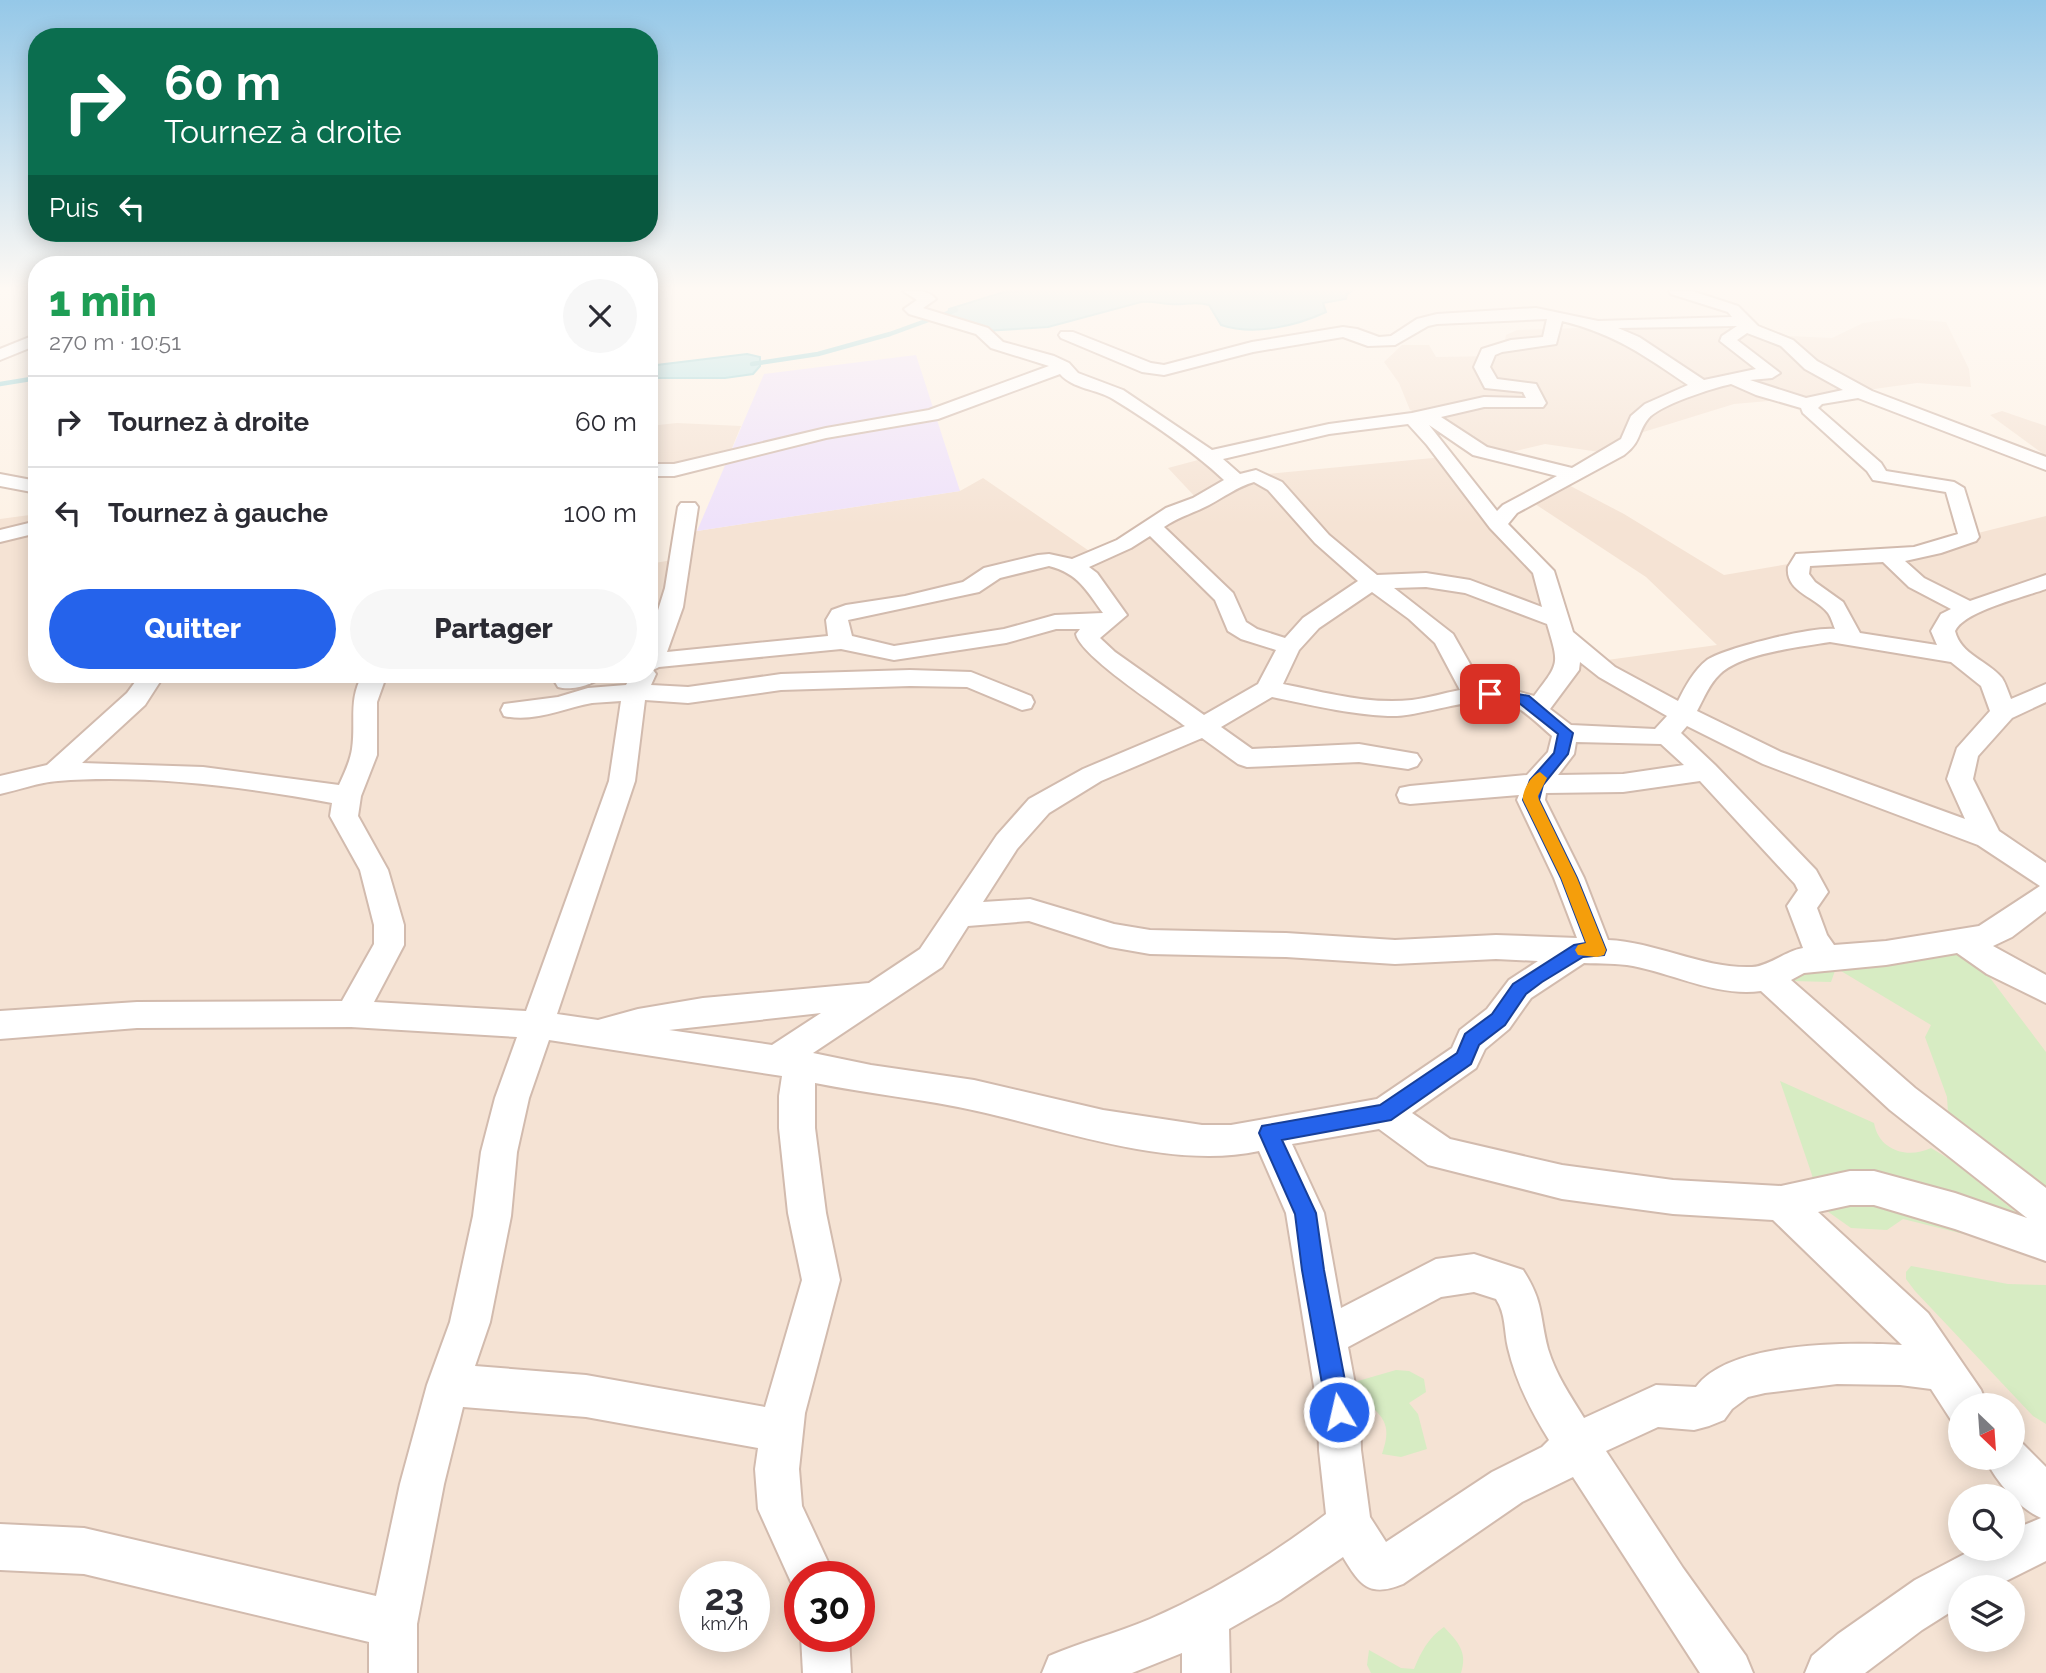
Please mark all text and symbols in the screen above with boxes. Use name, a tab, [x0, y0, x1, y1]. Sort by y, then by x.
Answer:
text: 60 m	[164, 54, 281, 111]
icon: right	[49, 56, 140, 147]
text: Tournez à droite	[164, 113, 402, 150]
icon: left	[113, 189, 151, 227]
text: Puis	[49, 193, 99, 223]
text: 1 min	[49, 277, 157, 326]
button: close	[563, 279, 637, 353]
text: 270 m · 10:51	[49, 328, 181, 355]
icon: right	[49, 403, 87, 441]
text: Tournez à droite	[108, 407, 309, 437]
text: 60 m	[575, 407, 637, 437]
icon: left	[49, 494, 87, 532]
text: Tournez à gauche	[108, 498, 328, 528]
text: 100 m	[564, 498, 637, 528]
button: Quitter	[49, 589, 336, 669]
button: Partager	[350, 589, 637, 669]
pin	[1460, 664, 1520, 724]
icon: arrive	[1471, 675, 1509, 713]
position arrow	[1302, 1375, 1376, 1449]
north arrow	[1948, 1393, 2025, 1470]
map controls	[1948, 1393, 2025, 1652]
button: search	[1948, 1484, 2025, 1561]
speed limit sign: 30	[784, 1561, 875, 1652]
button: layers	[1948, 1575, 2025, 1652]
text: 23	[705, 1577, 744, 1618]
text: km/h	[701, 1613, 748, 1634]

